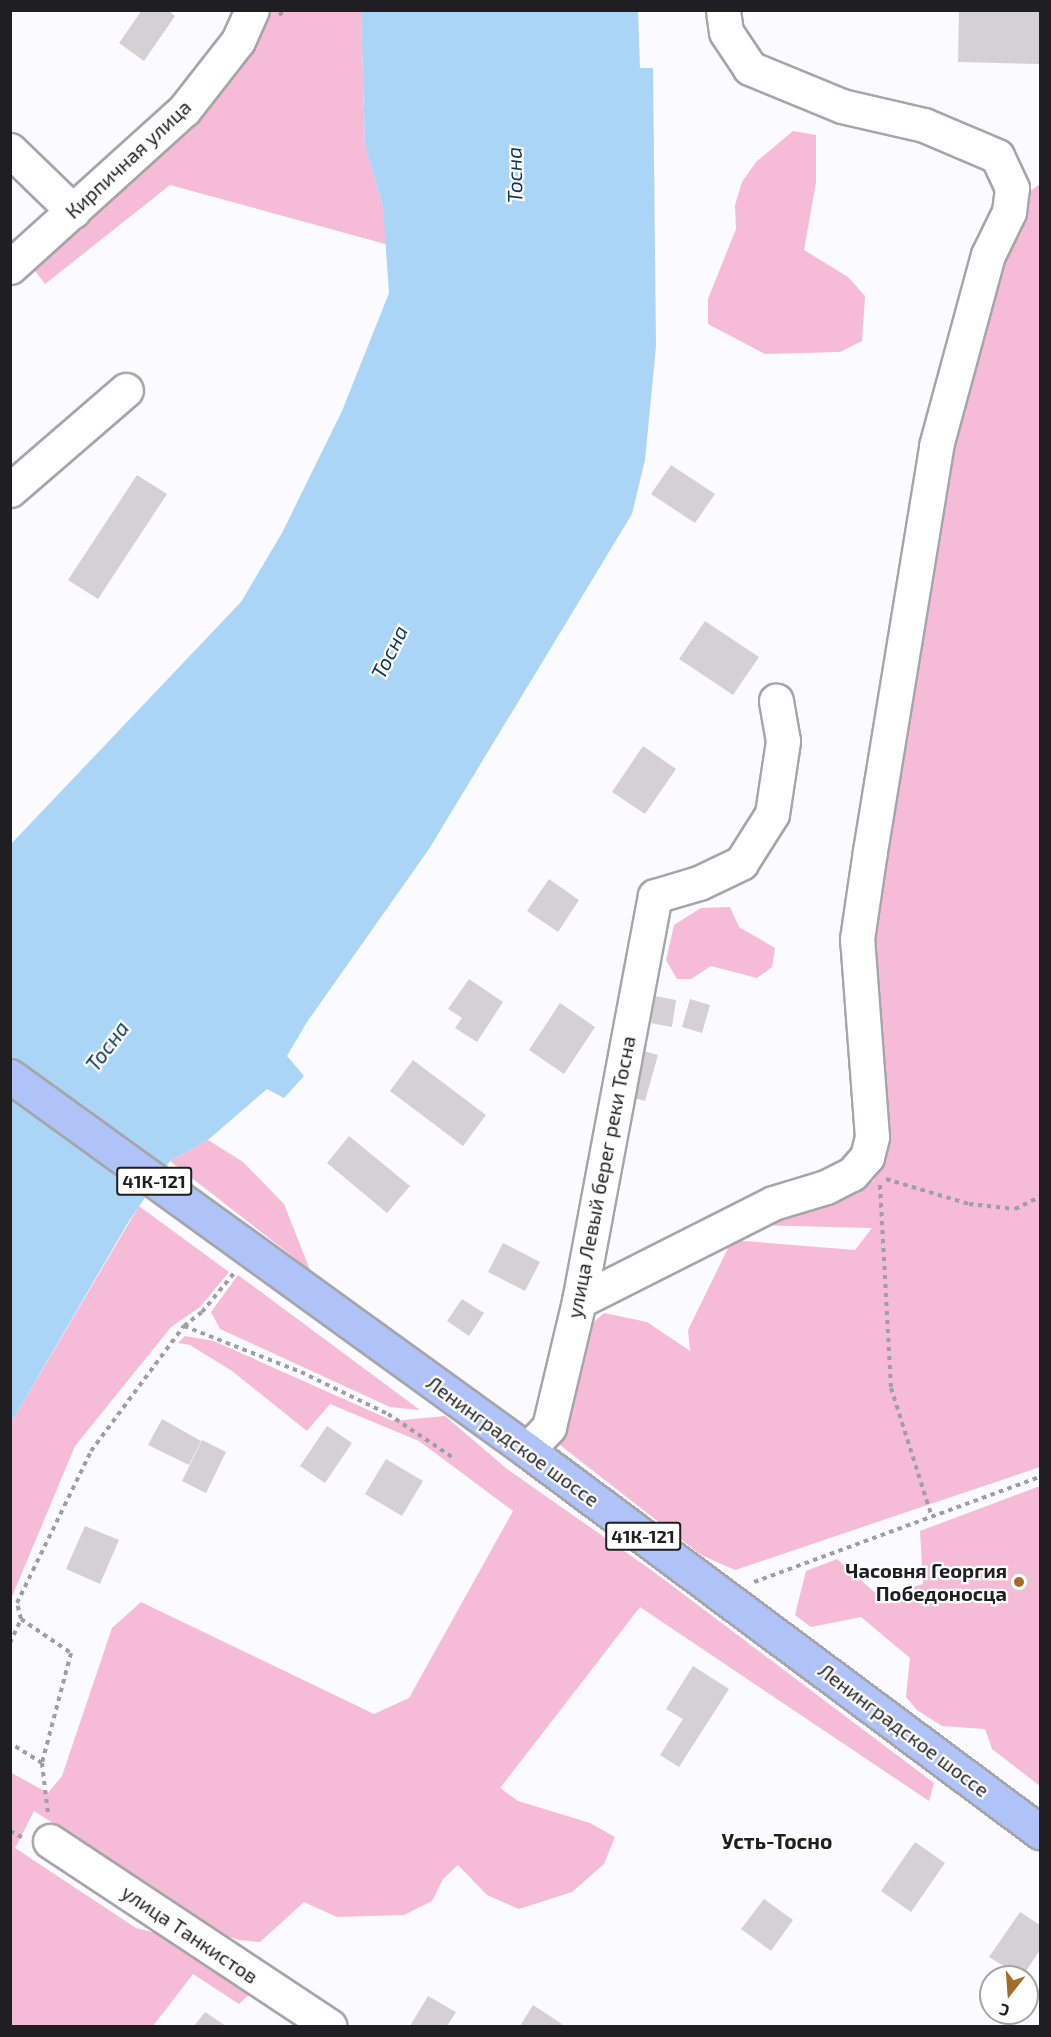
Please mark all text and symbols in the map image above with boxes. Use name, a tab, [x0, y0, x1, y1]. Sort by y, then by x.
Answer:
street label: Кирпичная улица	[60, 95, 196, 223]
water label: Тосна	[501, 147, 527, 203]
water label: Тосна	[365, 621, 413, 683]
water label: Тосна	[80, 1016, 134, 1076]
street label: улица Левый берег реки Тосна	[562, 1034, 640, 1320]
road number: 41К-121	[115, 1166, 193, 1196]
street label: Ленинградское шоссе	[422, 1370, 604, 1512]
road number: 41К-121	[604, 1521, 682, 1551]
place label: Часовня Георгия Победоносца	[845, 1558, 1007, 1605]
marker: Часовня Георгия Победоносца	[1012, 1575, 1026, 1589]
street label: Ленинградское шоссе	[814, 1658, 994, 1802]
district label: Усть-Тосно	[722, 1828, 832, 1854]
street label: улица Танкистов	[117, 1880, 263, 1988]
north arrow	[979, 1965, 1039, 2025]
text: С	[997, 2000, 1011, 2021]

